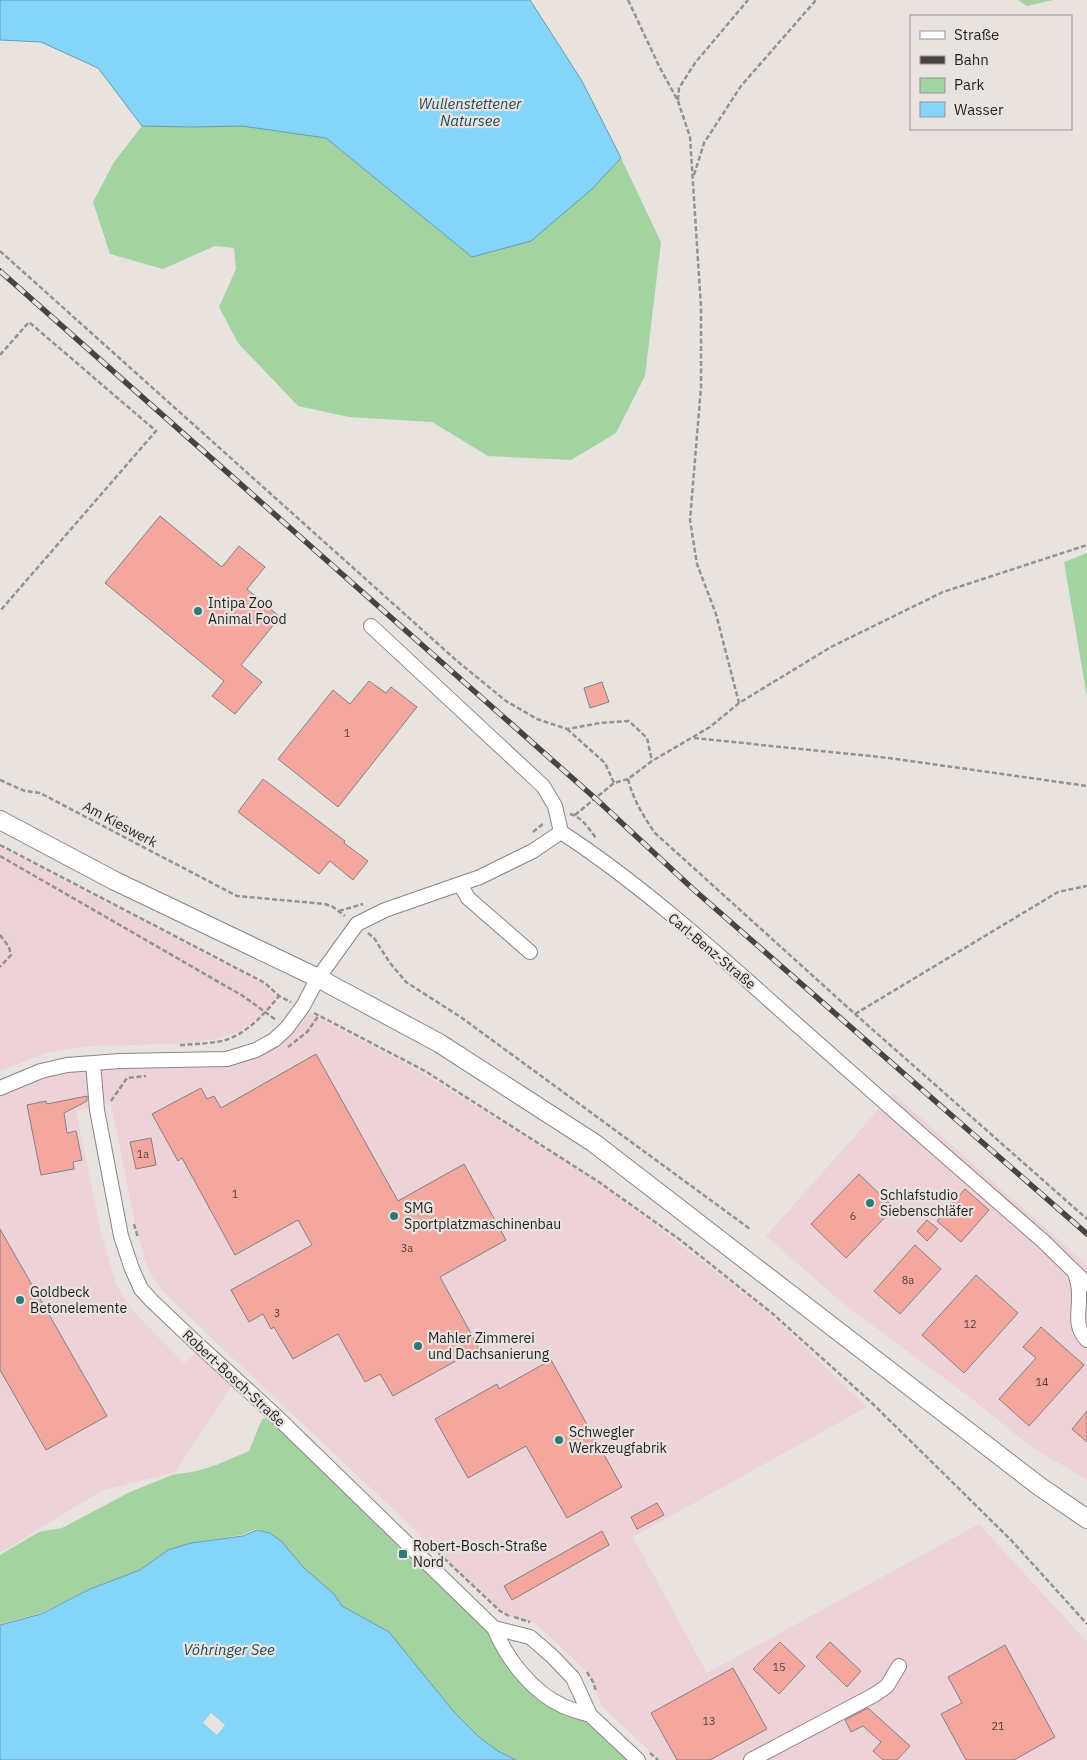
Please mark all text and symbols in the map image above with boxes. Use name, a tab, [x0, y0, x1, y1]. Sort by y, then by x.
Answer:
legend	[910, 15, 1072, 130]
text: Straße	[954, 25, 999, 44]
text: Bahn	[954, 50, 989, 69]
text: Park	[954, 75, 984, 94]
water label: Wullenstettener Natursee	[418, 94, 522, 130]
text: Wasser	[954, 100, 1004, 119]
place label: Intipa Zoo Animal Food	[208, 594, 287, 628]
marker: Intipa Zoo Animal Food	[192, 605, 204, 617]
house number: 1	[344, 726, 351, 740]
street label: Am Kieswerk	[80, 797, 161, 852]
street label: Carl-Benz-Straße	[664, 909, 760, 993]
house number: 1a	[137, 1147, 149, 1161]
place label: Schlafstudio Siebenschläfer	[880, 1186, 973, 1220]
house number: 1	[232, 1187, 239, 1201]
marker: Schlafstudio Siebenschläfer	[864, 1197, 876, 1209]
place label: SMG Sportplatzmaschinenbau	[404, 1199, 561, 1233]
house number: 6	[850, 1209, 856, 1223]
marker: SMG Sportplatzmaschinenbau	[388, 1210, 400, 1222]
house number: 3a	[401, 1241, 413, 1255]
house number: 8a	[902, 1273, 914, 1287]
place label: Goldbeck Betonelemente	[30, 1283, 127, 1317]
marker: Goldbeck Betonelemente	[14, 1294, 26, 1306]
house number: 3	[274, 1306, 280, 1320]
house number: 12	[963, 1317, 977, 1331]
street label: Robert-Bosch-Straße	[179, 1326, 289, 1431]
place label: Mahler Zimmerei und Dachsanierung	[428, 1329, 550, 1363]
marker: Mahler Zimmerei und Dachsanierung	[412, 1340, 424, 1352]
house number: 14	[1035, 1375, 1049, 1389]
place label: Schwegler Werkzeugfabrik	[569, 1423, 668, 1457]
marker: Schwegler Werkzeugfabrik	[553, 1434, 565, 1446]
place label: Robert-Bosch-Straße Nord	[413, 1537, 547, 1571]
marker: Robert-Bosch-Straße Nord	[397, 1548, 409, 1560]
water label: Vöhringer See	[183, 1640, 275, 1659]
house number: 15	[772, 1660, 786, 1674]
house number: 13	[702, 1714, 716, 1728]
house number: 21	[991, 1719, 1005, 1733]

